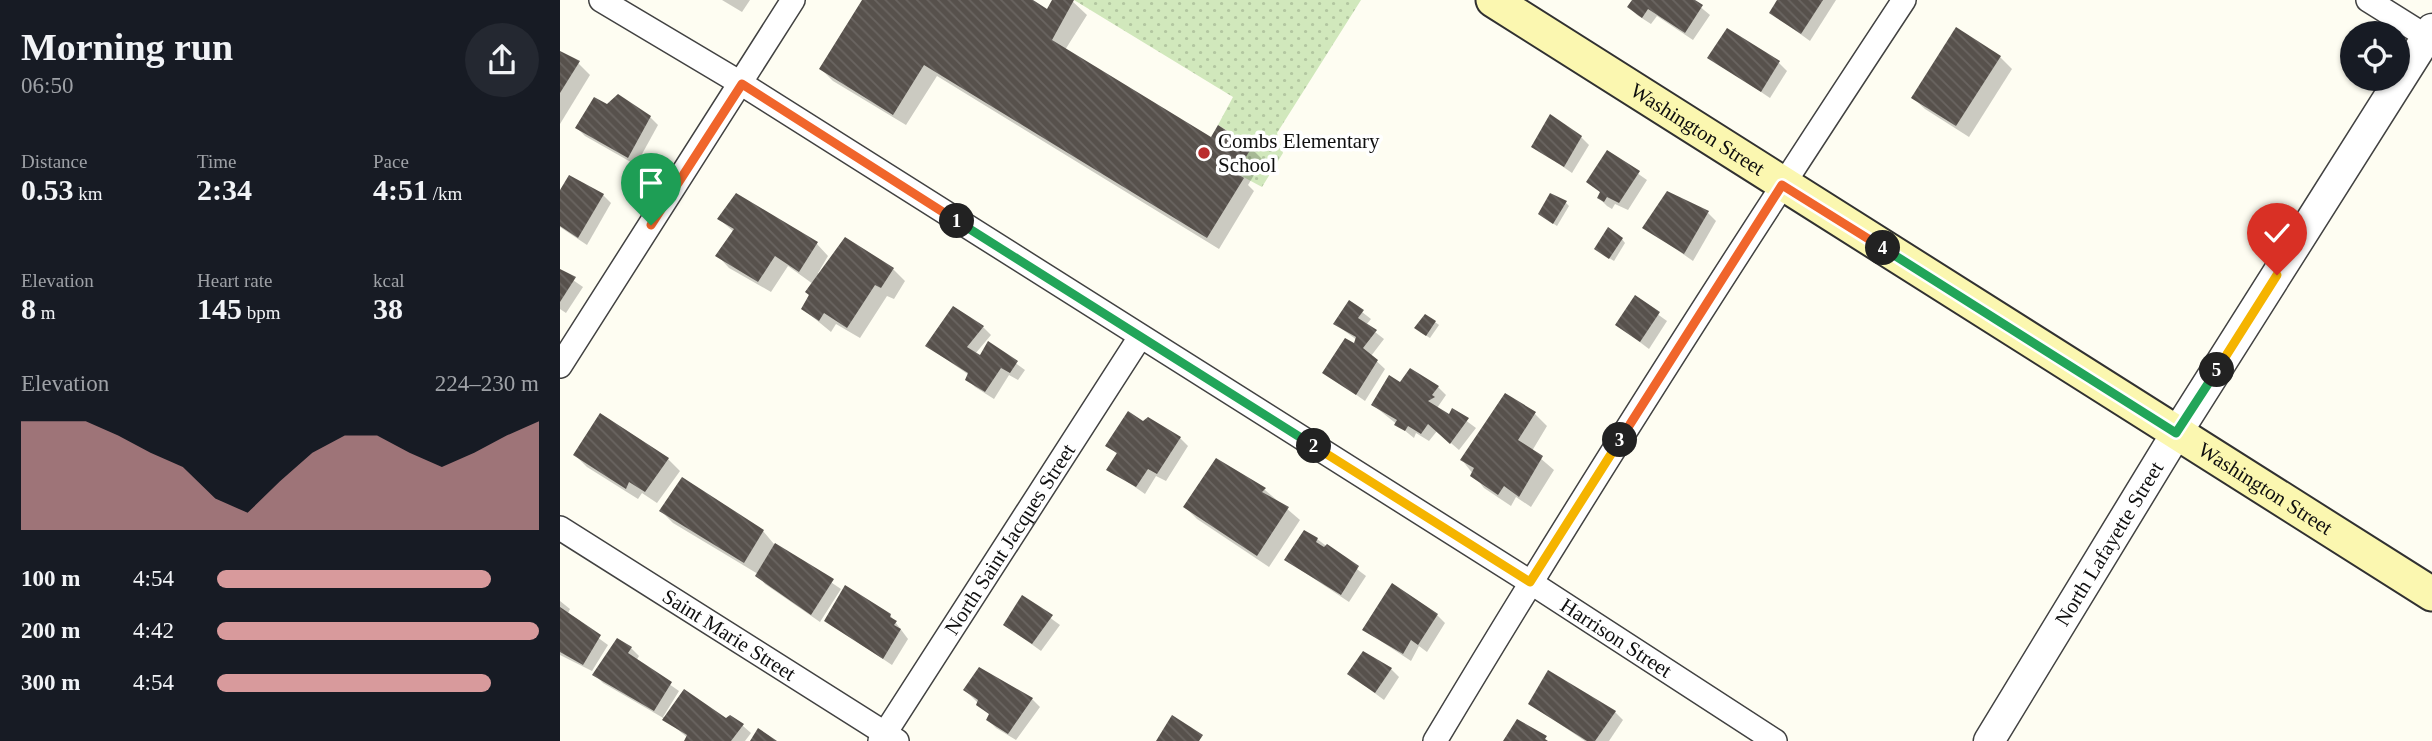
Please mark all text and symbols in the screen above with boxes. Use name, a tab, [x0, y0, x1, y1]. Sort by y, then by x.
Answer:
map controls	[2340, 21, 2410, 91]
button: locate	[2340, 21, 2410, 91]
button: share	[465, 23, 539, 97]
text: Morning run	[21, 26, 233, 68]
text: 06:50	[21, 73, 73, 98]
street label: Washington Street	[1626, 78, 1769, 181]
place label: Combs Elementary School	[1218, 129, 1380, 177]
marker: Combs Elementary School	[1196, 145, 1212, 161]
text: Distance	[21, 151, 87, 172]
text: Time	[197, 151, 236, 172]
text: Pace	[373, 151, 409, 172]
pin	[621, 153, 681, 225]
icon: arrive	[632, 164, 670, 202]
text: 0.53	[21, 173, 74, 206]
text: 2:34	[197, 173, 252, 206]
text: 4:51	[373, 173, 428, 206]
text: km	[74, 183, 103, 204]
text: /km	[428, 183, 462, 204]
pin	[2247, 203, 2307, 275]
pin: 1	[940, 204, 974, 238]
text: 1	[952, 210, 961, 231]
icon: check	[2258, 214, 2296, 252]
pin: 4	[1866, 230, 1900, 266]
text: 4	[1878, 237, 1887, 258]
text: Elevation	[21, 270, 94, 291]
text: Heart rate	[197, 270, 272, 291]
text: kcal	[373, 270, 405, 291]
text: 8	[21, 292, 36, 325]
text: 145	[197, 292, 242, 325]
text: 38	[373, 292, 403, 325]
text: m	[36, 302, 56, 323]
text: bpm	[242, 302, 281, 323]
pin: 5	[2200, 352, 2234, 388]
text: 5	[2212, 359, 2221, 380]
text: Elevation	[21, 371, 109, 396]
text: 224–230 m	[435, 371, 539, 396]
pin: 3	[1602, 422, 1638, 458]
pin: 2	[1296, 428, 1332, 464]
text: 3	[1615, 429, 1624, 450]
text: 2	[1309, 435, 1318, 456]
street label: Washington Street	[2194, 437, 2337, 540]
street label: North Saint Jacques Street	[940, 439, 1080, 639]
street label: North Lafayette Street	[2050, 457, 2168, 630]
text: 100 m	[21, 566, 80, 591]
text: 4:54	[133, 566, 174, 591]
street label: Saint Marie Street	[658, 584, 800, 686]
street label: Harrison Street	[1556, 593, 1676, 683]
text: 200 m	[21, 618, 80, 643]
text: 4:42	[133, 618, 174, 643]
text: 300 m	[21, 670, 80, 695]
text: 4:54	[133, 670, 174, 695]

